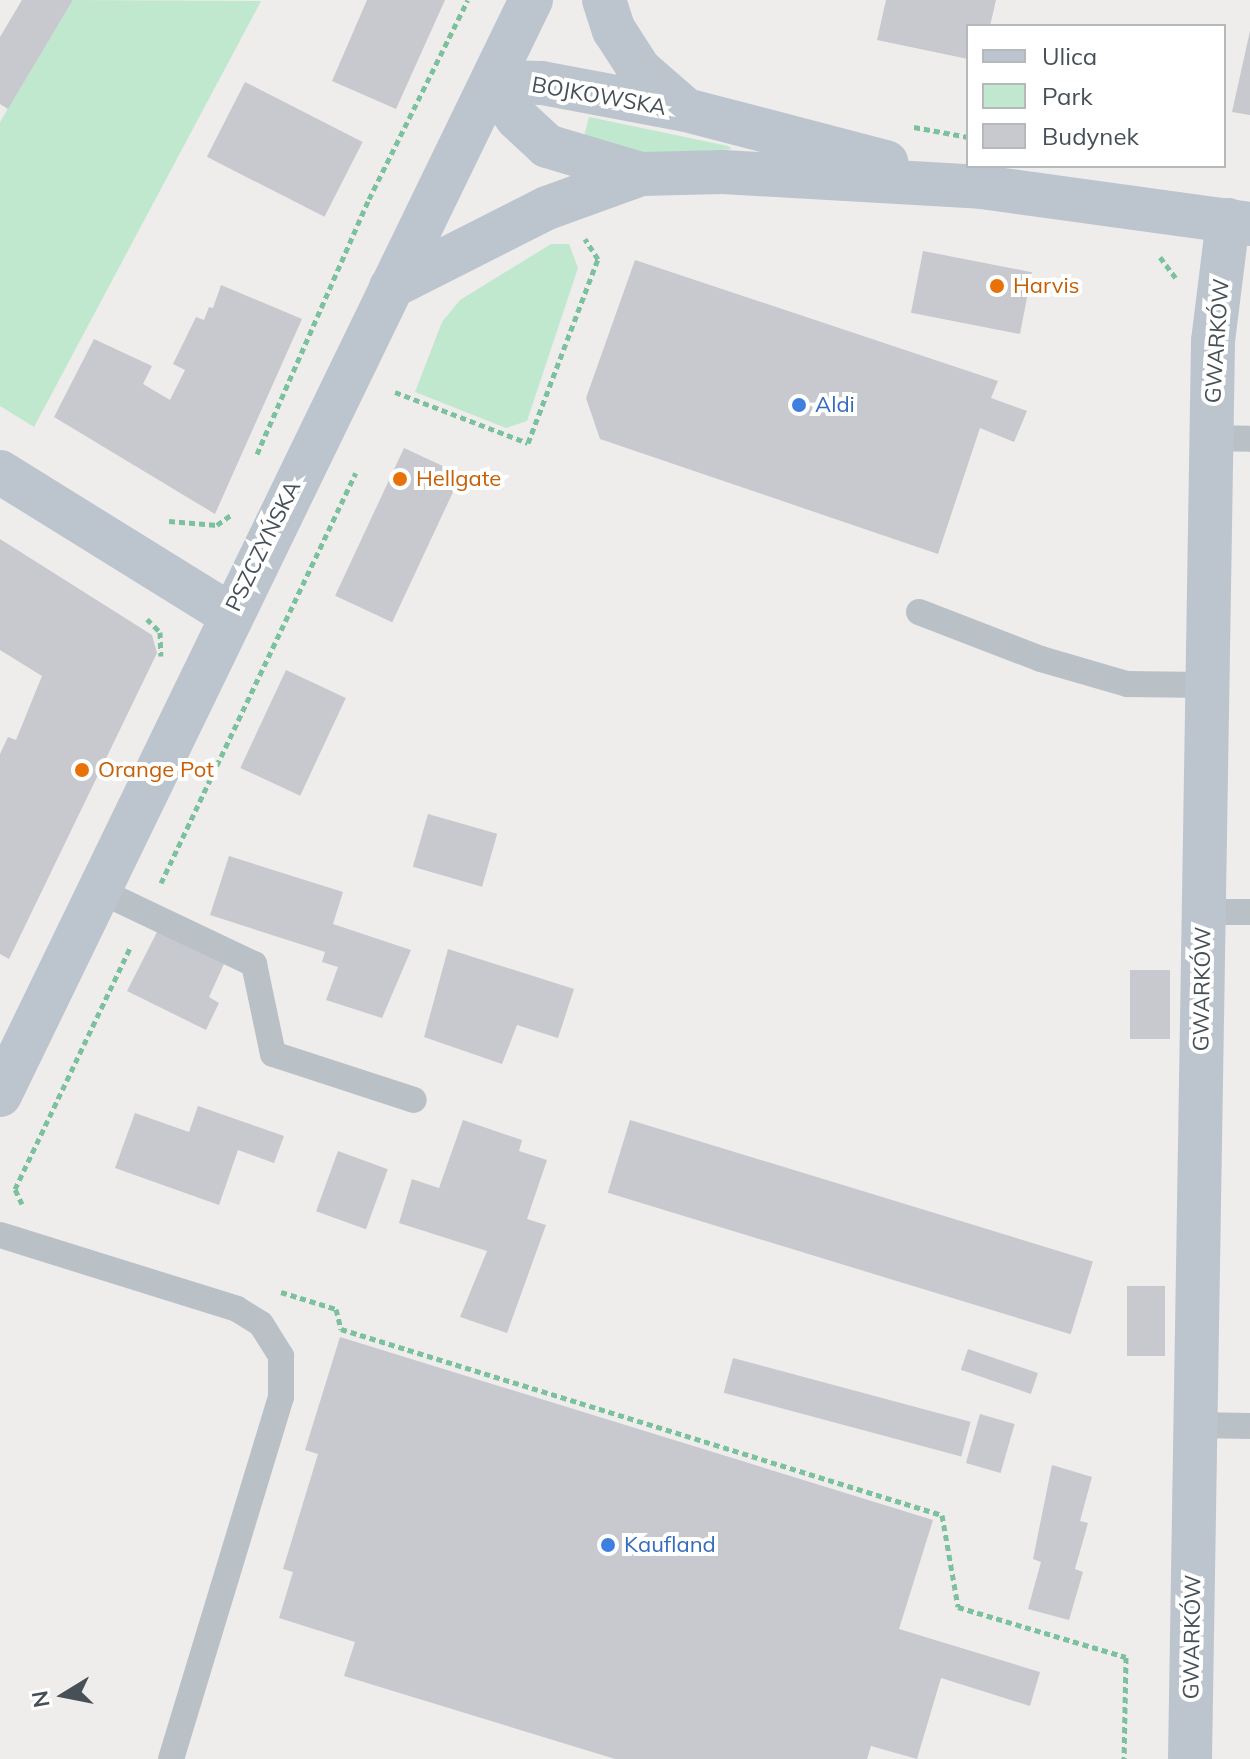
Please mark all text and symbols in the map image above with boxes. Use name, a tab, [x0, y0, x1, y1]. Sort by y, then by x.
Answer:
legend	[966, 24, 1226, 168]
text: Ulica	[1042, 41, 1097, 71]
street label: BOJKOWSKA	[530, 71, 668, 121]
text: Park	[1042, 81, 1093, 111]
text: Budynek	[1042, 121, 1139, 151]
place label: Harvis	[1013, 273, 1080, 299]
marker: Harvis	[988, 277, 1006, 295]
street label: GWARKÓW	[1199, 278, 1235, 404]
place label: Aldi	[815, 392, 855, 418]
marker: Aldi	[790, 396, 808, 414]
place label: Hellgate	[416, 466, 501, 492]
marker: Hellgate	[391, 470, 409, 488]
street label: PSZCZYŃSKA	[220, 476, 306, 616]
place label: Orange Pot	[98, 757, 214, 783]
marker: Orange Pot	[73, 761, 91, 779]
street label: GWARKÓW	[1188, 926, 1216, 1052]
place label: Kaufland	[624, 1532, 716, 1558]
marker: Kaufland	[599, 1536, 617, 1554]
street label: GWARKÓW	[1178, 1574, 1206, 1700]
north arrow	[24, 1655, 104, 1735]
text: N	[25, 1689, 56, 1710]

